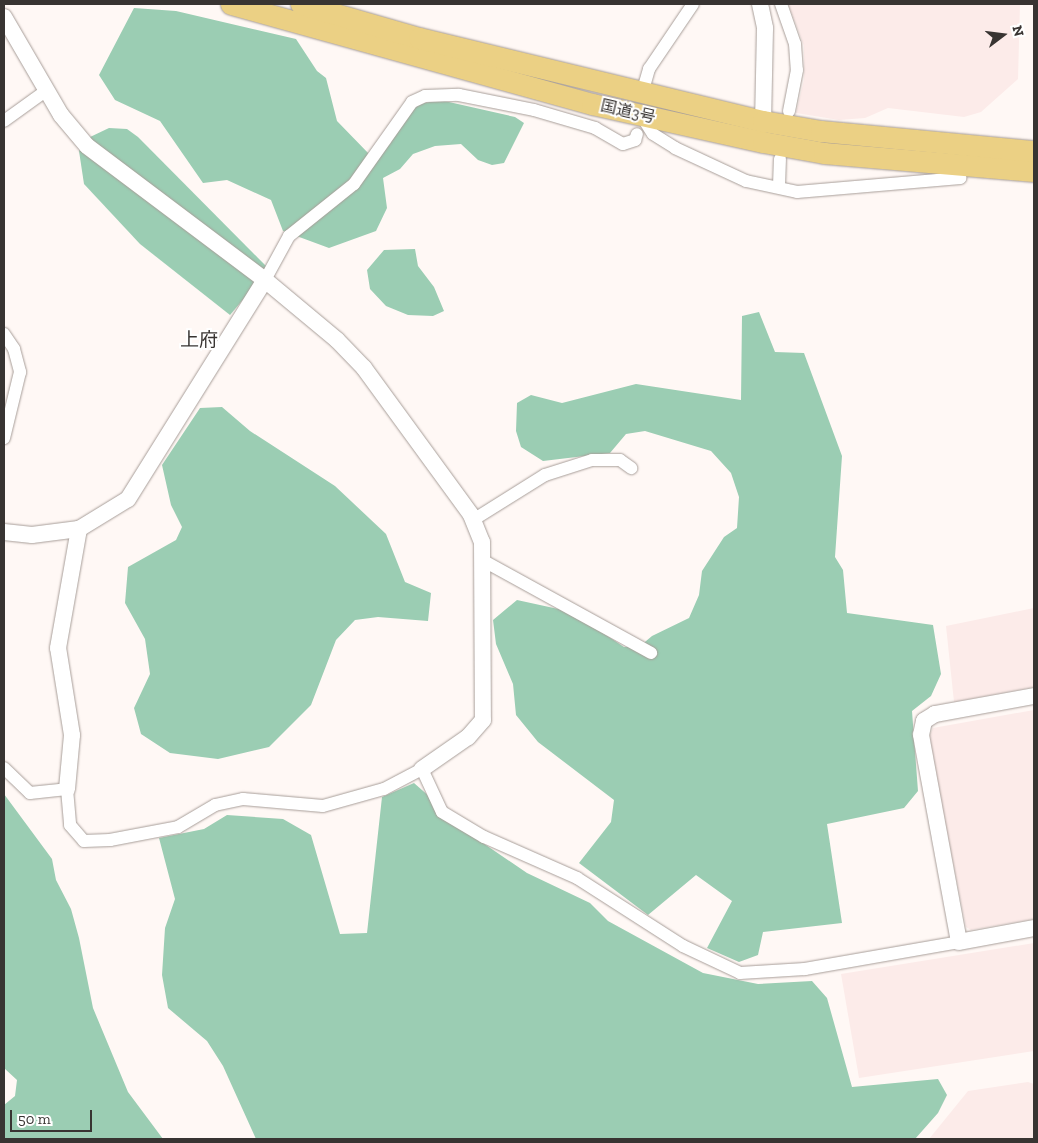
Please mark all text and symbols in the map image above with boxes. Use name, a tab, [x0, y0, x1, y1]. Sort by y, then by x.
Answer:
north arrow	[978, 10, 1028, 60]
text: N	[1008, 24, 1028, 38]
street label: 国道3号	[599, 96, 657, 128]
district label: 上府	[180, 329, 218, 351]
scale bar	[12, 1100, 95, 1132]
text: 50 m	[18, 1110, 51, 1128]

